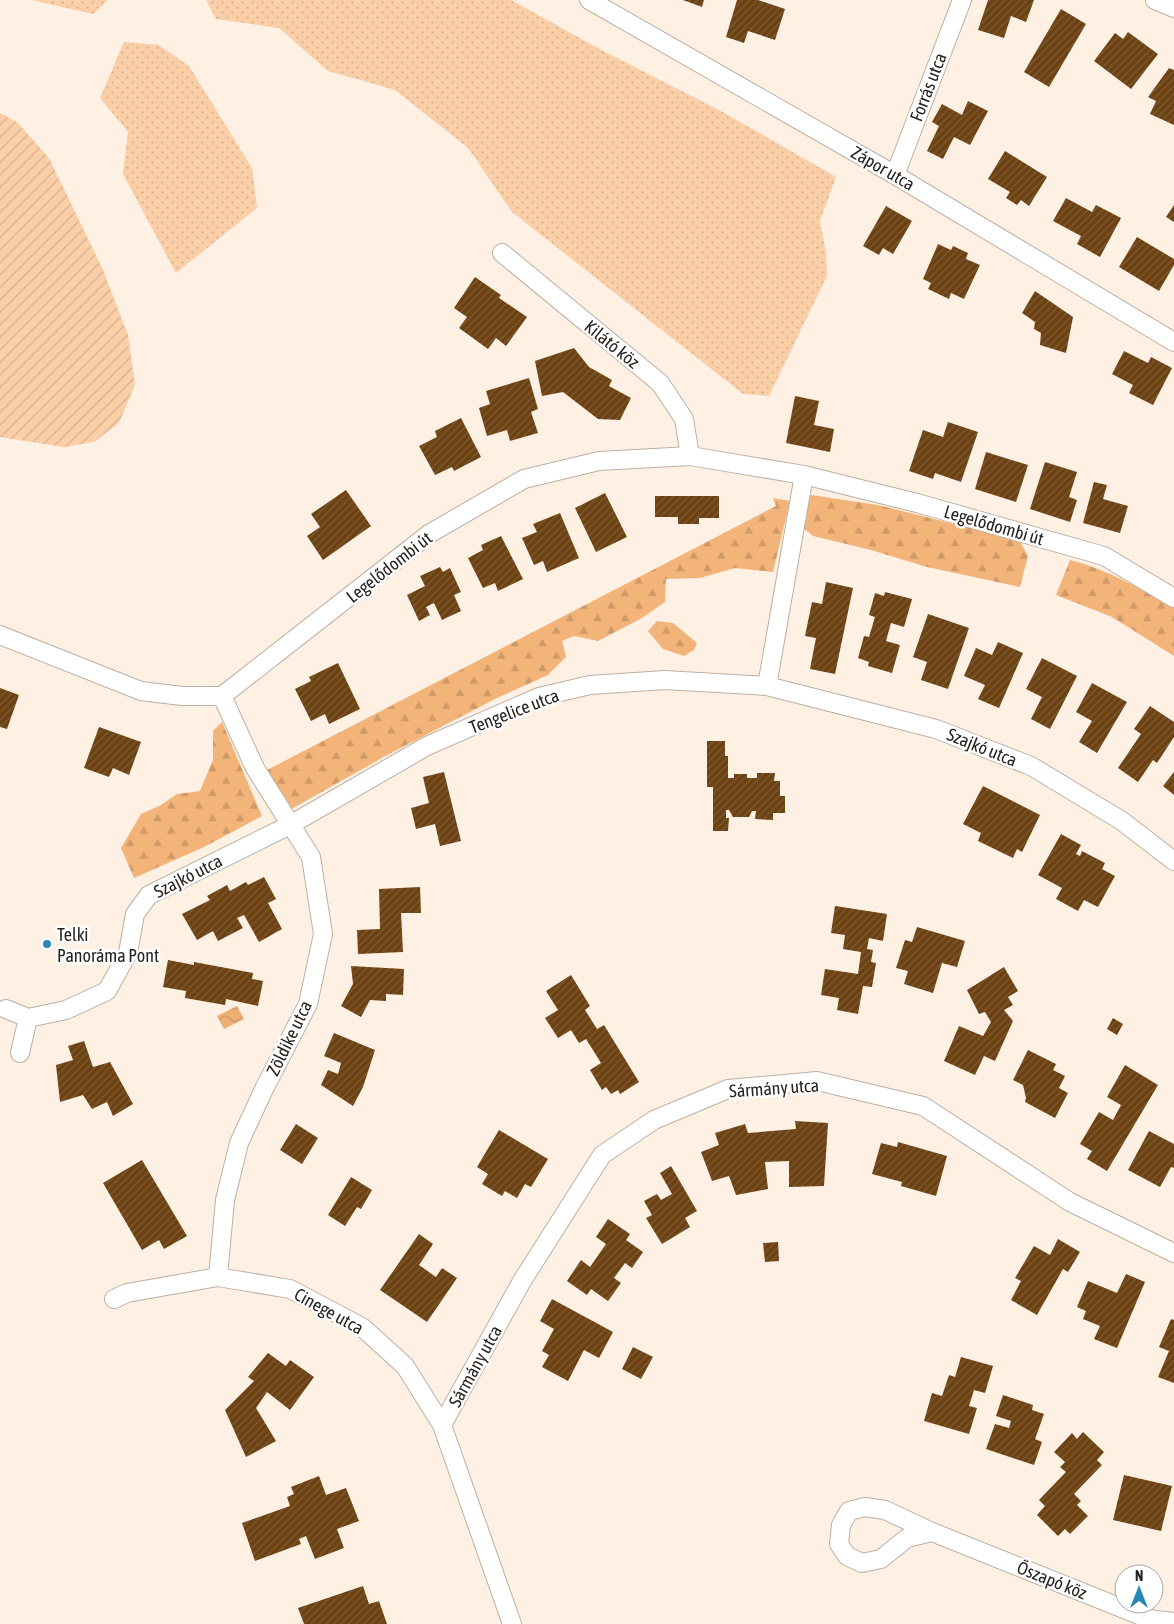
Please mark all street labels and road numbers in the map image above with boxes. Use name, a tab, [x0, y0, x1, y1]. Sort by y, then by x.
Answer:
street label: Forrás utca	[905, 50, 951, 124]
street label: Zápor utca	[847, 141, 919, 195]
street label: Kilátó köz	[580, 316, 644, 373]
street label: Legelődombi út	[942, 501, 1046, 549]
street label: Legelődombi út	[342, 527, 436, 607]
street label: Tengelice utca	[466, 684, 562, 738]
street label: Szajkó utca	[944, 723, 1020, 771]
street label: Szajkó utca	[150, 850, 226, 902]
street label: Zöldike utca	[262, 997, 316, 1079]
street label: Sármány utca	[728, 1074, 820, 1102]
street label: Cinege utca	[291, 1283, 367, 1339]
street label: Sármány utca	[444, 1322, 506, 1410]
street label: Őszapó köz	[1014, 1556, 1090, 1604]

